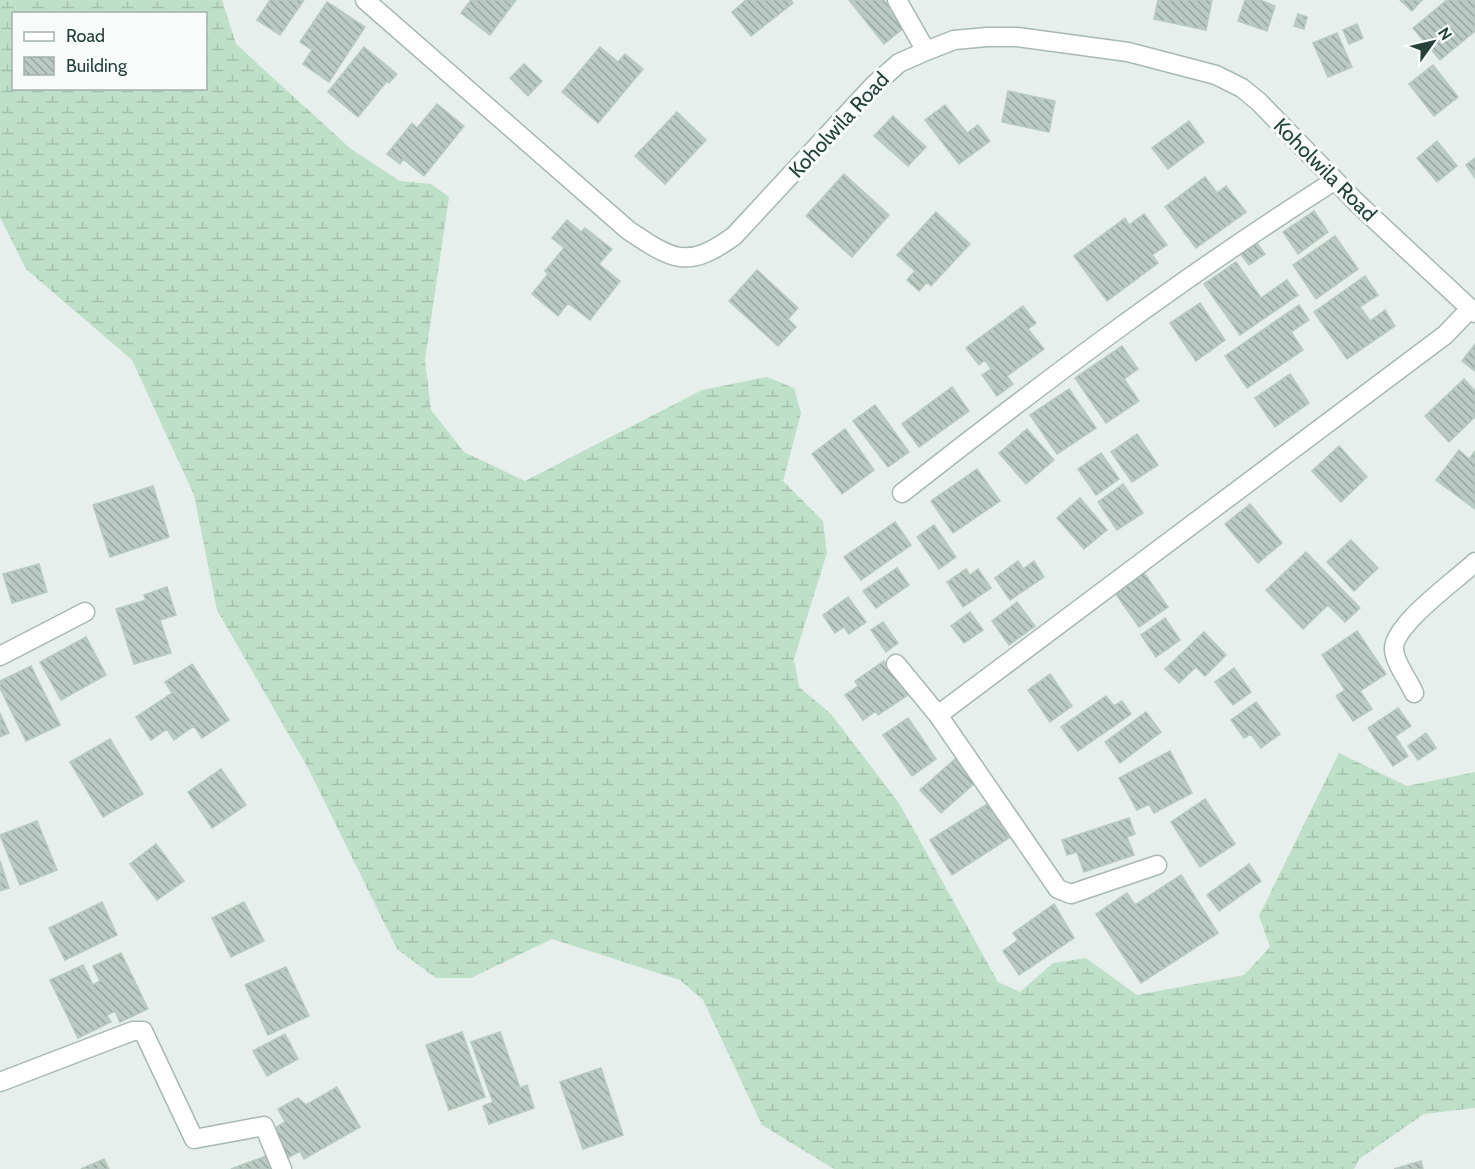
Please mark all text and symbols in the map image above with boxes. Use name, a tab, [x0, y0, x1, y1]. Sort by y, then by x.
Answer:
legend	[12, 12, 207, 90]
north arrow	[1403, 12, 1463, 72]
text: N	[1434, 24, 1456, 44]
text: Road	[66, 25, 105, 47]
text: Building	[66, 55, 128, 77]
street label: Koholwila Road	[783, 67, 894, 183]
street label: Koholwila Road	[1269, 113, 1382, 226]

